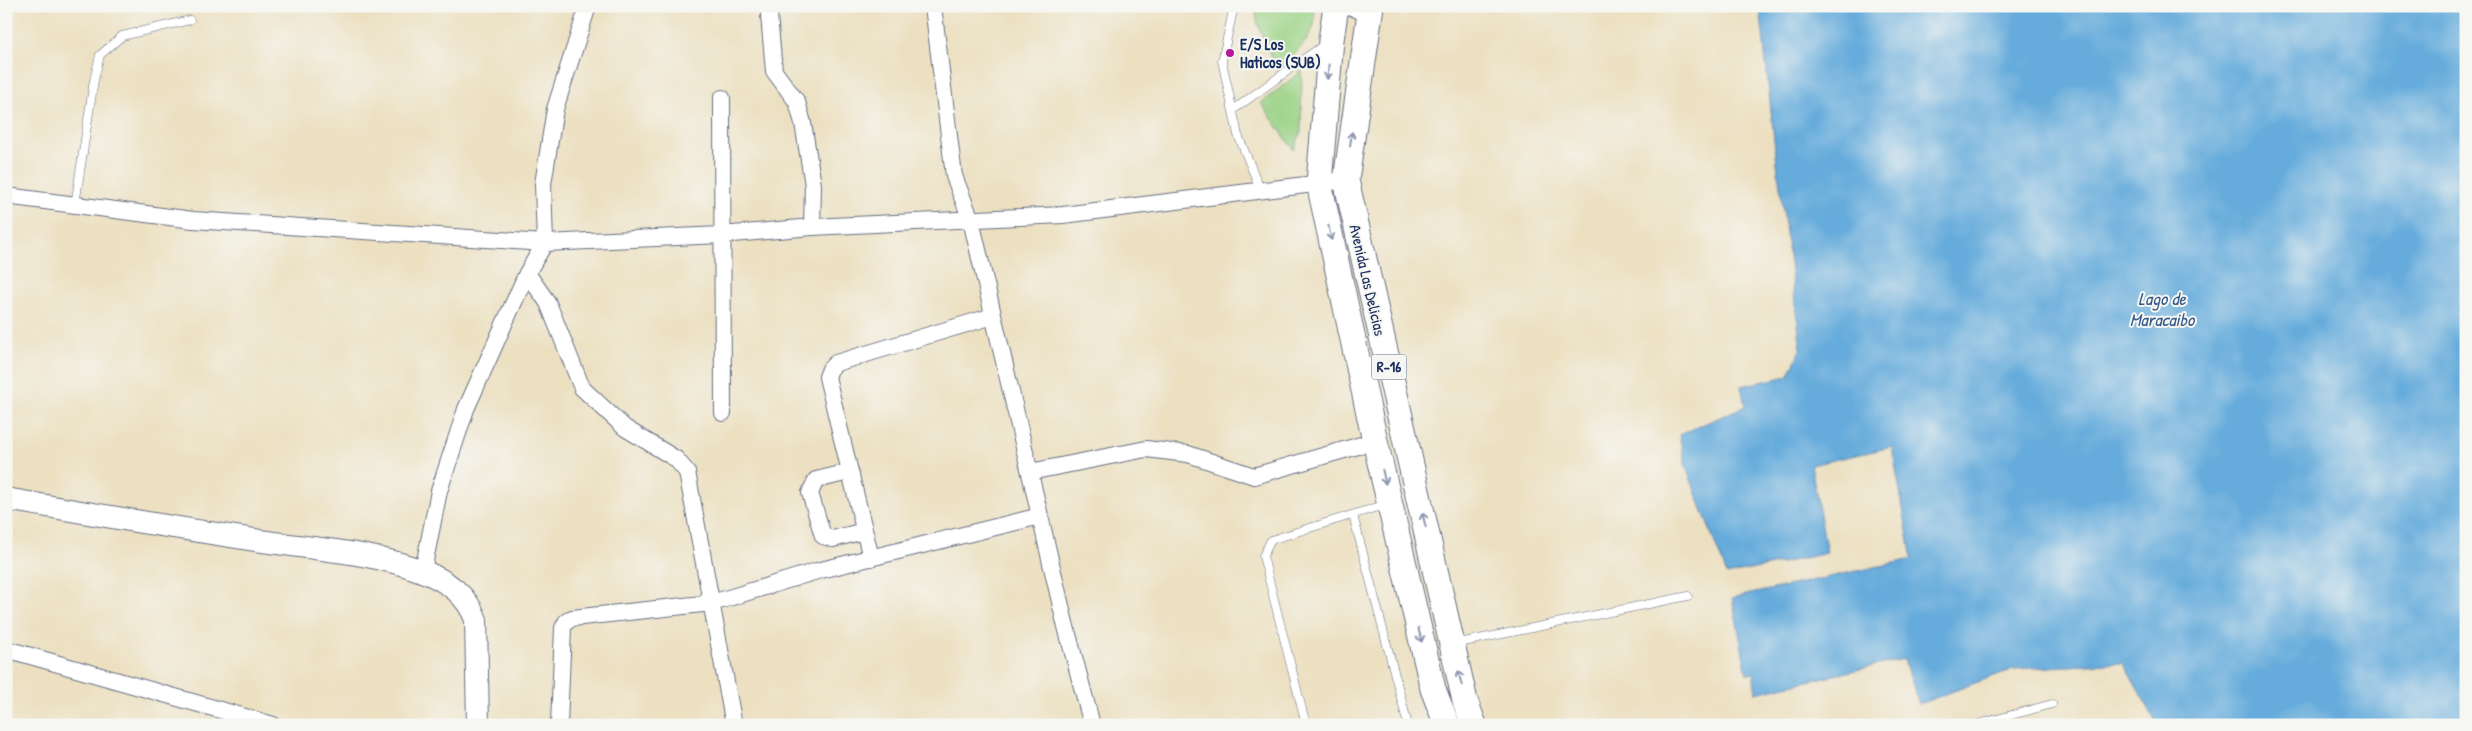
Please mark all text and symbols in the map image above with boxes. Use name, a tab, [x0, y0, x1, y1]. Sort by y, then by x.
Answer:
place label: E/S Los Haticos (SUB)	[1240, 33, 1321, 73]
marker: E/S Los Haticos (SUB)	[1224, 47, 1236, 59]
one-way arrow	[1324, 64, 1333, 80]
one-way arrow	[1346, 131, 1356, 147]
street label: Avenida Las Delicias	[1344, 222, 1392, 338]
one-way arrow	[1325, 224, 1335, 240]
water label: Lago de Maracaibo	[2130, 286, 2196, 332]
road number: R-16	[1372, 354, 1406, 380]
one-way arrow	[1380, 469, 1389, 485]
one-way arrow	[1418, 512, 1428, 528]
one-way arrow	[1416, 627, 1425, 643]
one-way arrow	[1455, 671, 1464, 687]

